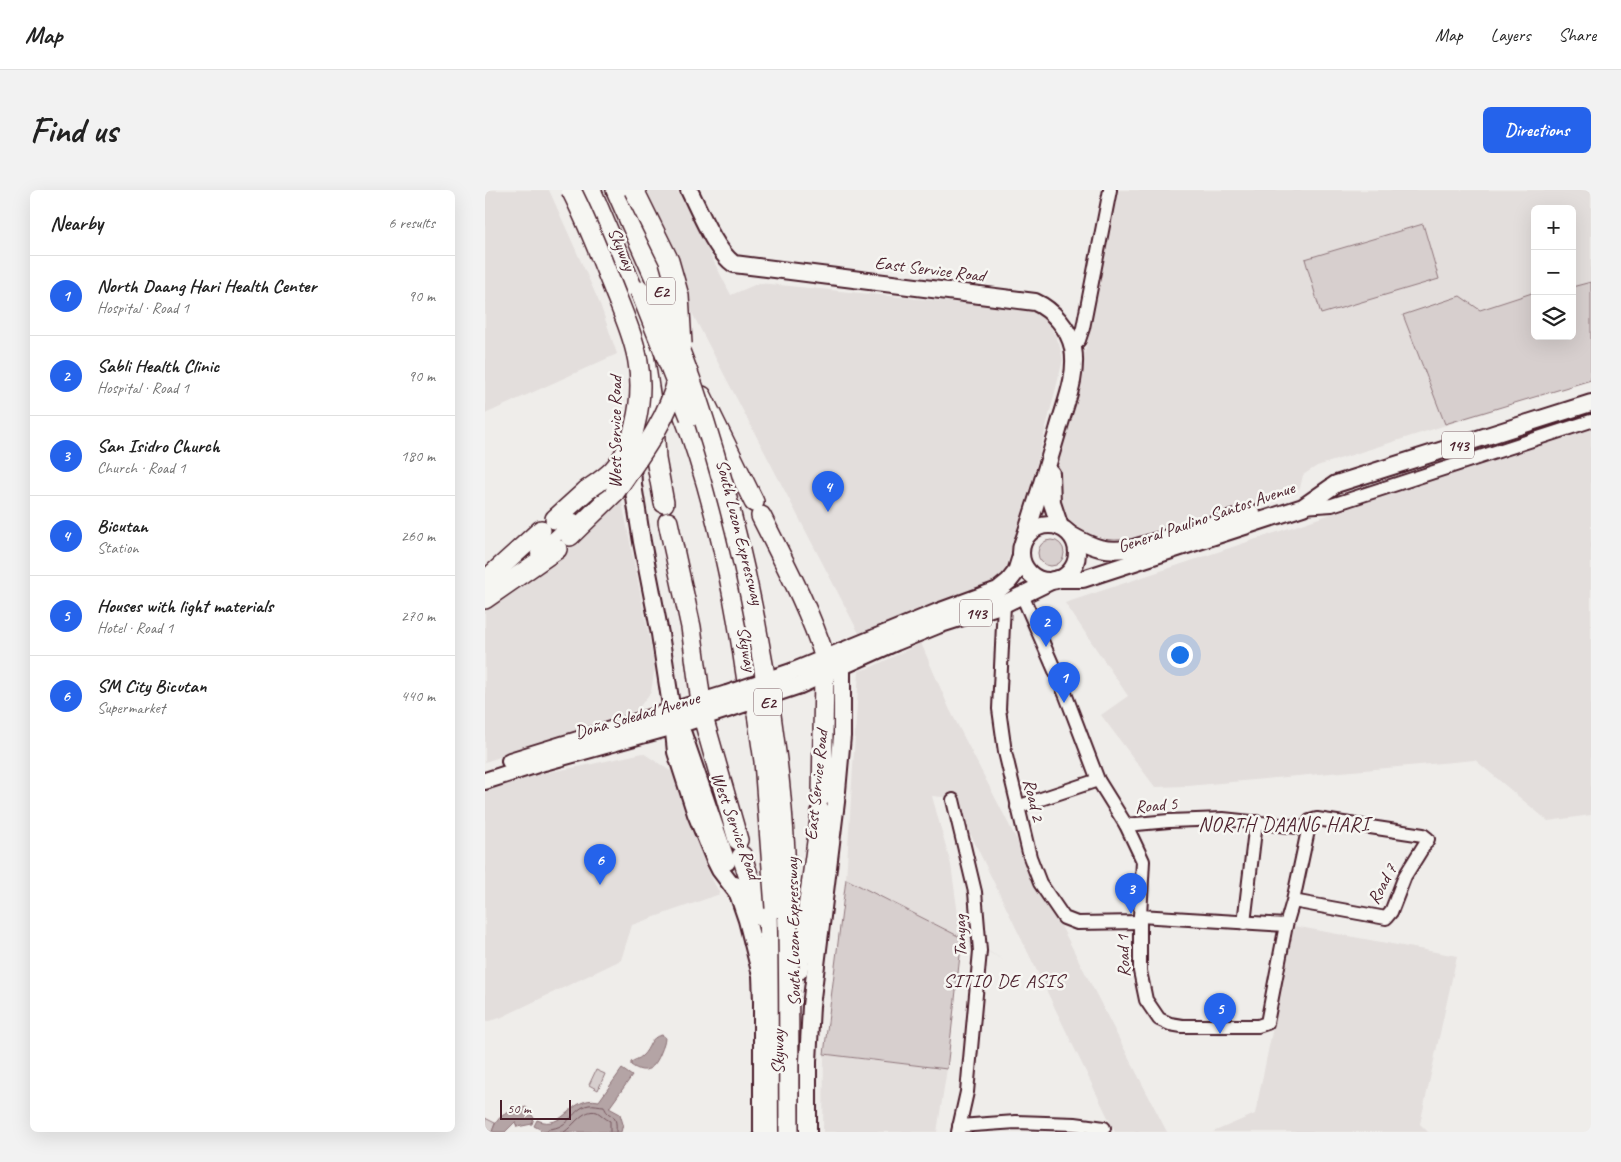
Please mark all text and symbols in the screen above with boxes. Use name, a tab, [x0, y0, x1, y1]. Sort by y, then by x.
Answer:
text: Map	[25, 20, 62, 50]
text: Map	[1435, 24, 1463, 46]
text: Layers	[1491, 24, 1530, 46]
text: Share	[1558, 24, 1596, 46]
button: Directions	[1483, 107, 1591, 153]
text: Find us	[30, 108, 117, 153]
map controls	[1531, 205, 1576, 340]
button: +	[1531, 205, 1576, 250]
text: Nearby	[50, 210, 103, 236]
text: 6 results	[388, 213, 435, 233]
street label: Skyway	[603, 224, 642, 276]
button: −	[1531, 250, 1576, 295]
street label: East Service Road	[874, 251, 989, 287]
text: North Daang Hari Health Center	[97, 274, 316, 298]
road number: E2	[647, 278, 675, 304]
text: 1	[62, 286, 70, 306]
text: 90 m	[408, 286, 435, 306]
button: layers	[1531, 295, 1576, 340]
text: Hospital · Road 1	[97, 298, 189, 318]
text: Sabli Health Clinic	[97, 354, 219, 378]
text: 2	[62, 366, 70, 386]
text: 90 m	[408, 366, 435, 386]
street label: West Service Road	[604, 373, 626, 488]
text: Hospital · Road 1	[97, 378, 189, 398]
road number: 143	[1442, 432, 1474, 458]
text: San Isidro Church	[97, 434, 220, 458]
text: 3	[62, 446, 70, 466]
text: 180 m	[401, 446, 435, 466]
street label: South Luzon Expressway	[711, 457, 769, 609]
text: Church · Road 1	[97, 458, 186, 478]
pin: 4	[812, 471, 844, 512]
street label: General Paulino Santos Avenue	[1115, 476, 1298, 558]
text: Bicutan	[97, 514, 148, 538]
text: 4	[62, 526, 70, 546]
text: 260 m	[401, 526, 435, 546]
text: Station	[97, 538, 139, 558]
text: Houses with light materials	[97, 594, 273, 618]
road number: 143	[960, 599, 992, 626]
text: 5	[63, 606, 69, 626]
text: 270 m	[401, 606, 435, 626]
pin: 2	[1030, 606, 1062, 647]
text: Hotel · Road 1	[97, 618, 173, 638]
street label: Skyway	[732, 625, 762, 675]
your location	[1167, 642, 1193, 668]
pin: 1	[1048, 662, 1080, 703]
text: SM City Bicutan	[97, 674, 207, 698]
text: 6	[62, 686, 70, 706]
text: 440 m	[401, 686, 435, 706]
street label: Doña Soledad Avenue	[572, 686, 703, 743]
road number: E2	[754, 688, 782, 716]
text: Supermarket	[97, 698, 165, 718]
street label: East Service Road	[799, 726, 833, 841]
street label: West Service Road	[706, 769, 767, 885]
street label: Road 2	[1018, 777, 1050, 825]
street label: Road 5	[1134, 792, 1179, 818]
district label: NORTH DAANG HARI	[1198, 812, 1374, 837]
pin: 6	[584, 844, 616, 885]
street label: South Luzon Expressway	[781, 856, 805, 1007]
street label: Road 7	[1362, 859, 1402, 908]
pin: 3	[1115, 873, 1147, 914]
street label: Tanyag	[949, 913, 971, 957]
street label: Road 1	[1111, 933, 1135, 978]
district label: SITIO DE ASIS	[943, 969, 1067, 993]
pin: 5	[1204, 993, 1236, 1034]
street label: Skyway	[767, 1028, 789, 1074]
scale bar	[500, 1097, 571, 1120]
text: 50 m	[507, 1100, 531, 1117]

